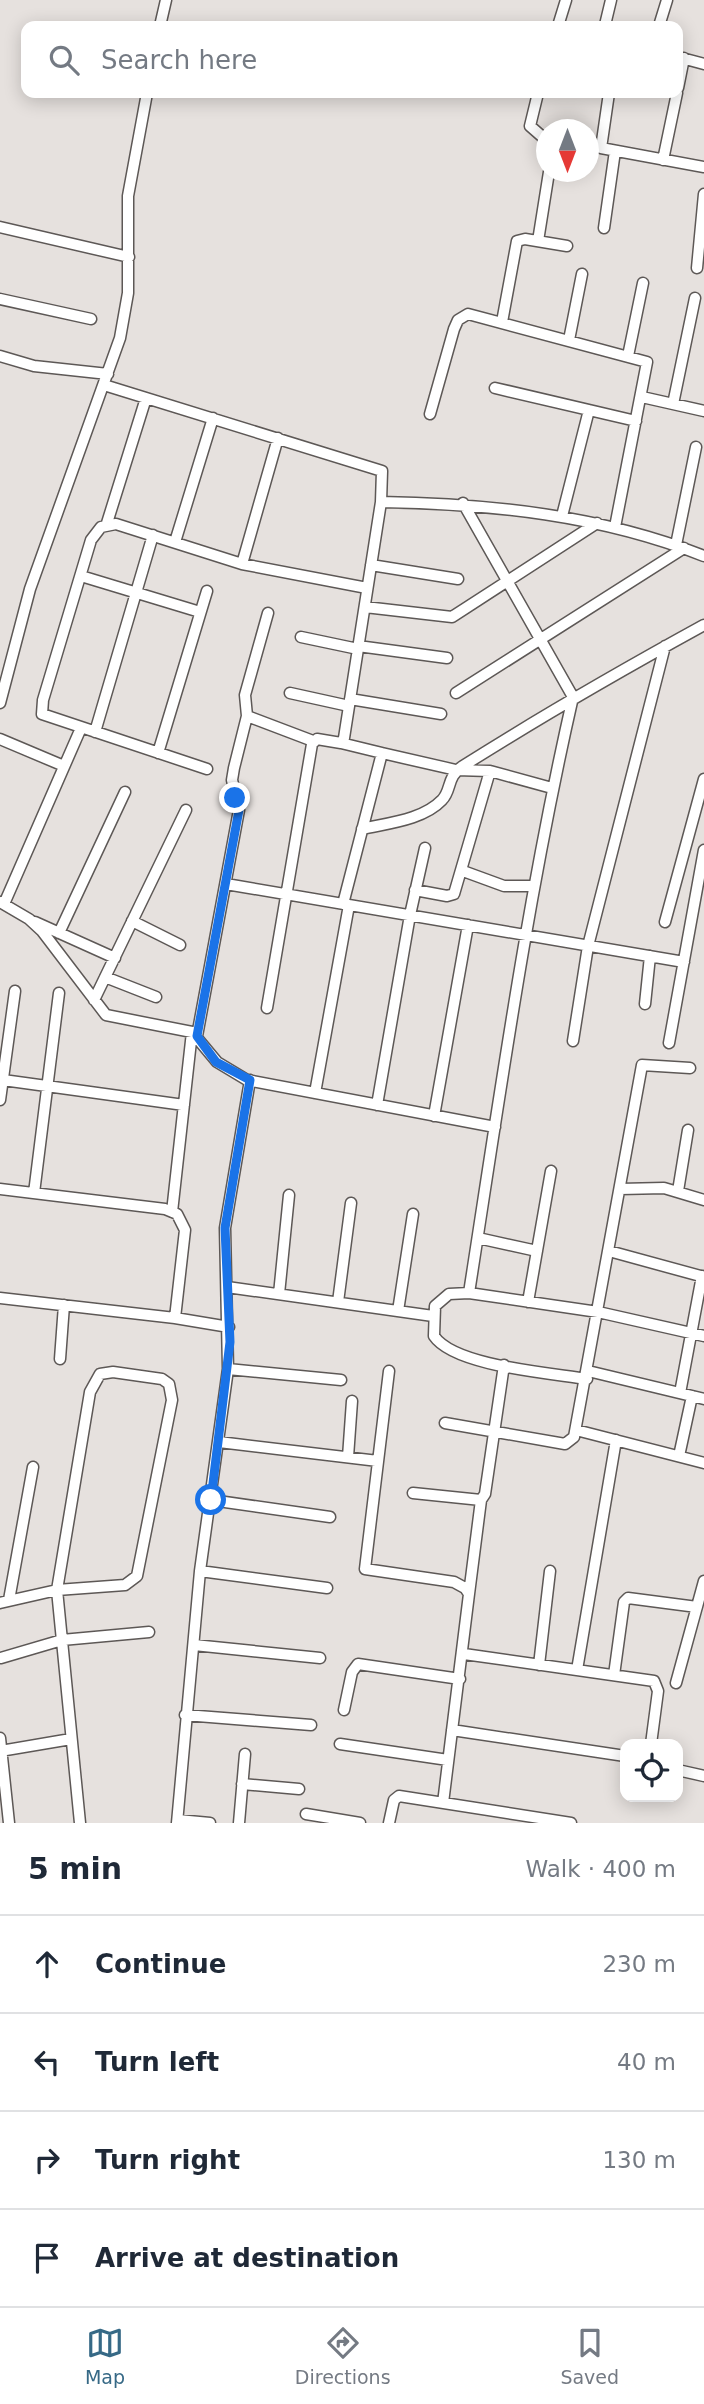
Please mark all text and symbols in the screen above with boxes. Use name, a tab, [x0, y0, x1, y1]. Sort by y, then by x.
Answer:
search box	[21, 21, 683, 98]
icon: search	[45, 41, 83, 79]
text: Search here	[101, 45, 257, 75]
north arrow	[536, 119, 599, 182]
route end	[219, 782, 250, 813]
route start	[195, 1484, 226, 1515]
map controls	[620, 1739, 683, 1802]
button: locate	[620, 1739, 683, 1802]
text: 5 min	[28, 1851, 122, 1886]
text: Walk · 400 m	[525, 1856, 676, 1882]
icon: ahead	[28, 1945, 66, 1983]
text: Continue	[95, 1949, 226, 1979]
text: 230 m	[602, 1951, 676, 1977]
icon: left	[28, 2043, 66, 2081]
text: Turn left	[95, 2047, 219, 2077]
text: 40 m	[617, 2049, 676, 2075]
icon: right	[28, 2141, 66, 2179]
text: Turn right	[95, 2145, 240, 2175]
text: 130 m	[602, 2147, 676, 2173]
icon: arrive	[28, 2239, 66, 2277]
text: Arrive at destination	[95, 2243, 399, 2273]
tab: Map	[85, 2324, 125, 2388]
tab: Directions	[295, 2324, 391, 2388]
tab: Saved	[560, 2324, 619, 2388]

